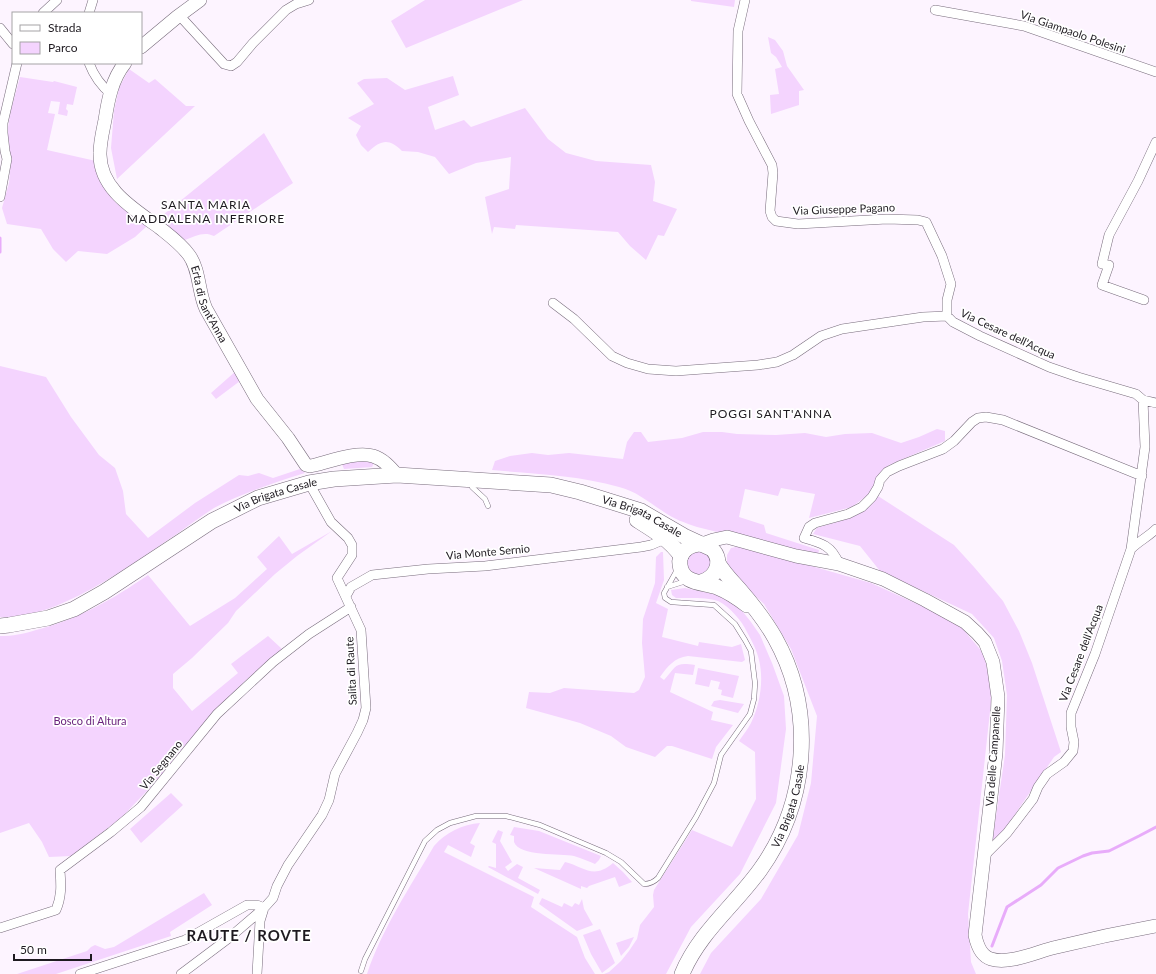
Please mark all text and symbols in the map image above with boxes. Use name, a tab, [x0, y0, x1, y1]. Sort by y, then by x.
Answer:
street label: Via Giampaolo Polesini	[1019, 7, 1128, 56]
legend	[12, 12, 142, 64]
text: Strada	[48, 20, 81, 35]
text: Parco	[48, 40, 78, 55]
district label: SANTA MARIA MADDALENA INFERIORE	[127, 197, 285, 226]
street label: Via Giuseppe Pagano	[793, 200, 895, 217]
street label: Erta di Sant'Anna	[189, 264, 231, 345]
street label: Via Cesare dell'Acqua	[959, 306, 1058, 361]
district label: POGGI SANT'ANNA	[710, 406, 832, 421]
street label: Via Brigata Casale	[232, 475, 318, 515]
street label: Via Brigata Casale	[601, 492, 685, 540]
street label: Via Monte Sernio	[446, 541, 530, 562]
street label: Via Cesare dell'Acqua	[1056, 602, 1105, 703]
street label: Salita di Raute	[342, 636, 359, 706]
street label: Via delle Campanelle	[983, 705, 1003, 807]
park label: Bosco di Altura	[54, 714, 126, 727]
street label: Via Segnano	[137, 737, 184, 792]
street label: Via Brigata Casale	[768, 764, 806, 850]
district label: RAUTE / ROVTE	[186, 926, 312, 944]
scale bar	[14, 936, 91, 962]
text: 50 m	[20, 942, 47, 957]

